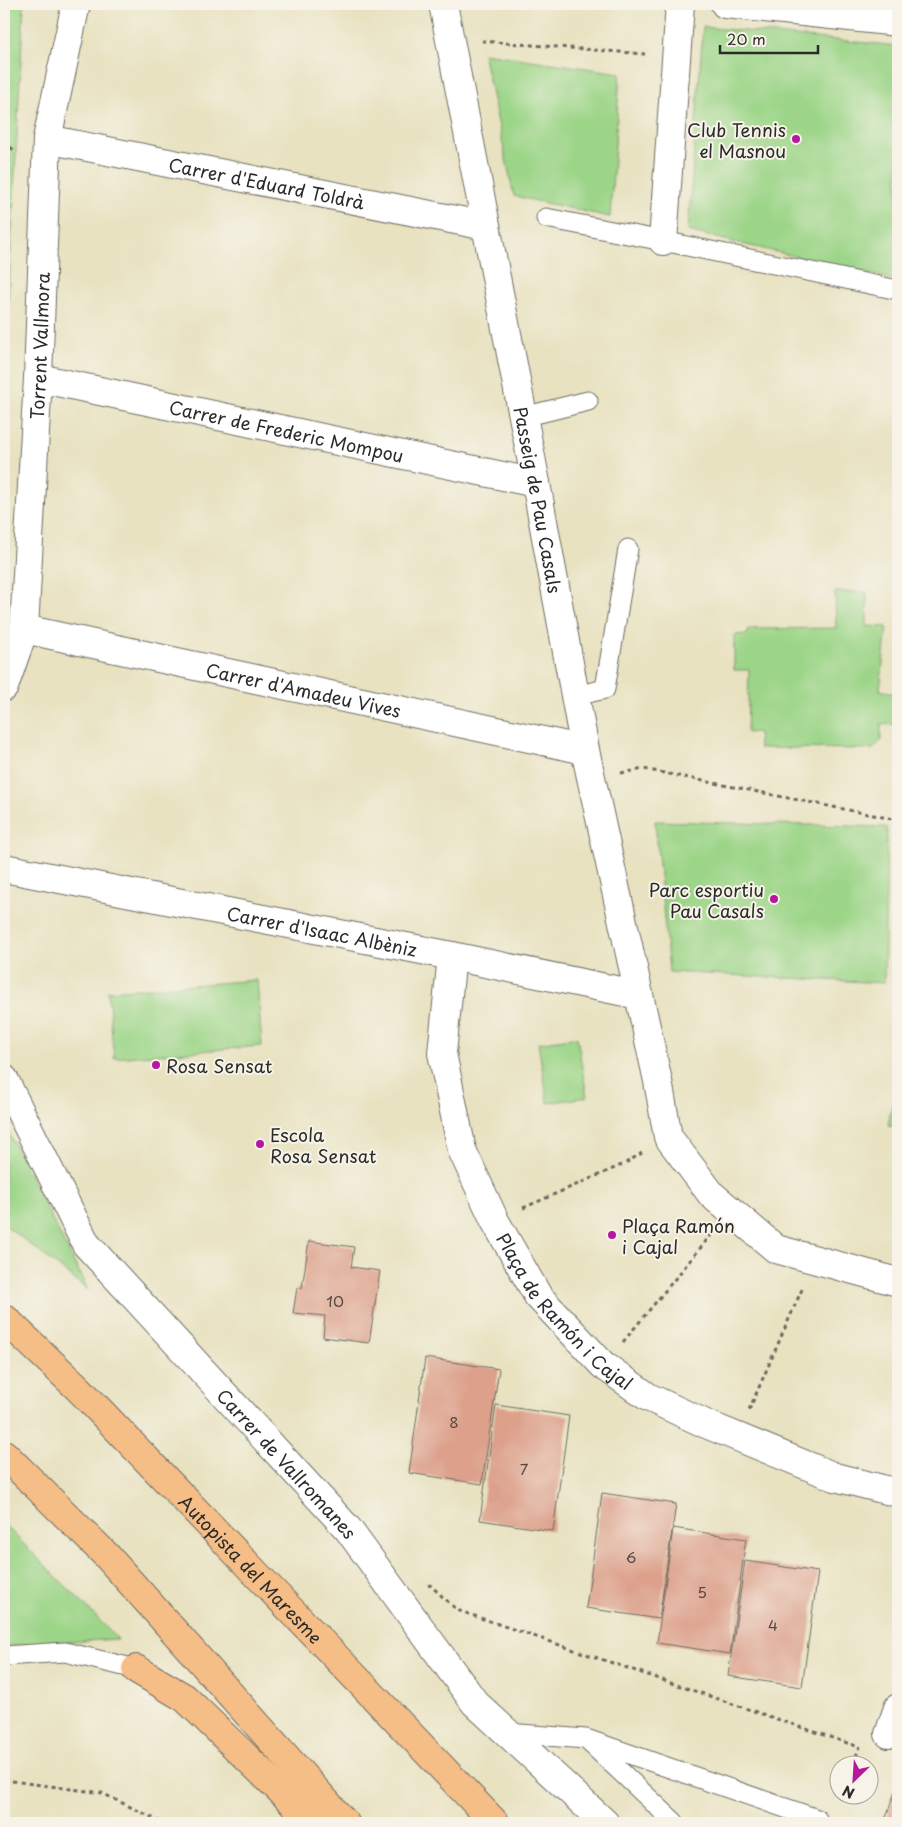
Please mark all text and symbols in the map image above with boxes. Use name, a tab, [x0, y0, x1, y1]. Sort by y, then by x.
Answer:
scale bar	[720, 22, 817, 54]
text: 20 m	[727, 27, 766, 50]
place label: Club Tennis el Masnou	[687, 116, 786, 164]
marker: Club Tennis el Masnou	[790, 133, 802, 145]
street label: Carrer d'Eduard Toldrà	[166, 150, 367, 215]
street label: Torrent Vallmora	[22, 271, 56, 420]
street label: Carrer de Frederic Mompou	[167, 393, 406, 468]
street label: Passeig de Pau Casals	[508, 404, 569, 595]
street label: Carrer d'Amadeu Vives	[204, 655, 404, 723]
place label: Parc esportiu Pau Casals	[649, 876, 764, 924]
marker: Parc esportiu Pau Casals	[768, 893, 780, 905]
street label: Carrer d'Isaac Albèniz	[225, 899, 420, 962]
place label: Rosa Sensat	[166, 1052, 273, 1079]
marker: Rosa Sensat	[150, 1059, 162, 1071]
place label: Escola Rosa Sensat	[270, 1121, 377, 1169]
marker: Escola Rosa Sensat	[254, 1138, 266, 1150]
place label: Plaça Ramón i Cajal	[622, 1212, 735, 1260]
street label: Plaça de Ramón i Cajal	[491, 1227, 639, 1396]
marker: Plaça Ramón i Cajal	[606, 1229, 618, 1241]
house number: 10	[326, 1289, 344, 1312]
street label: Carrer de Vallromanes	[211, 1382, 364, 1544]
house number: 8	[449, 1410, 459, 1433]
house number: 7	[520, 1457, 529, 1480]
street label: Autopista del Maresme	[173, 1488, 329, 1649]
house number: 6	[626, 1545, 636, 1568]
house number: 5	[697, 1580, 707, 1603]
house number: 4	[768, 1613, 778, 1636]
north arrow	[830, 1754, 880, 1804]
text: N	[839, 1780, 858, 1804]

